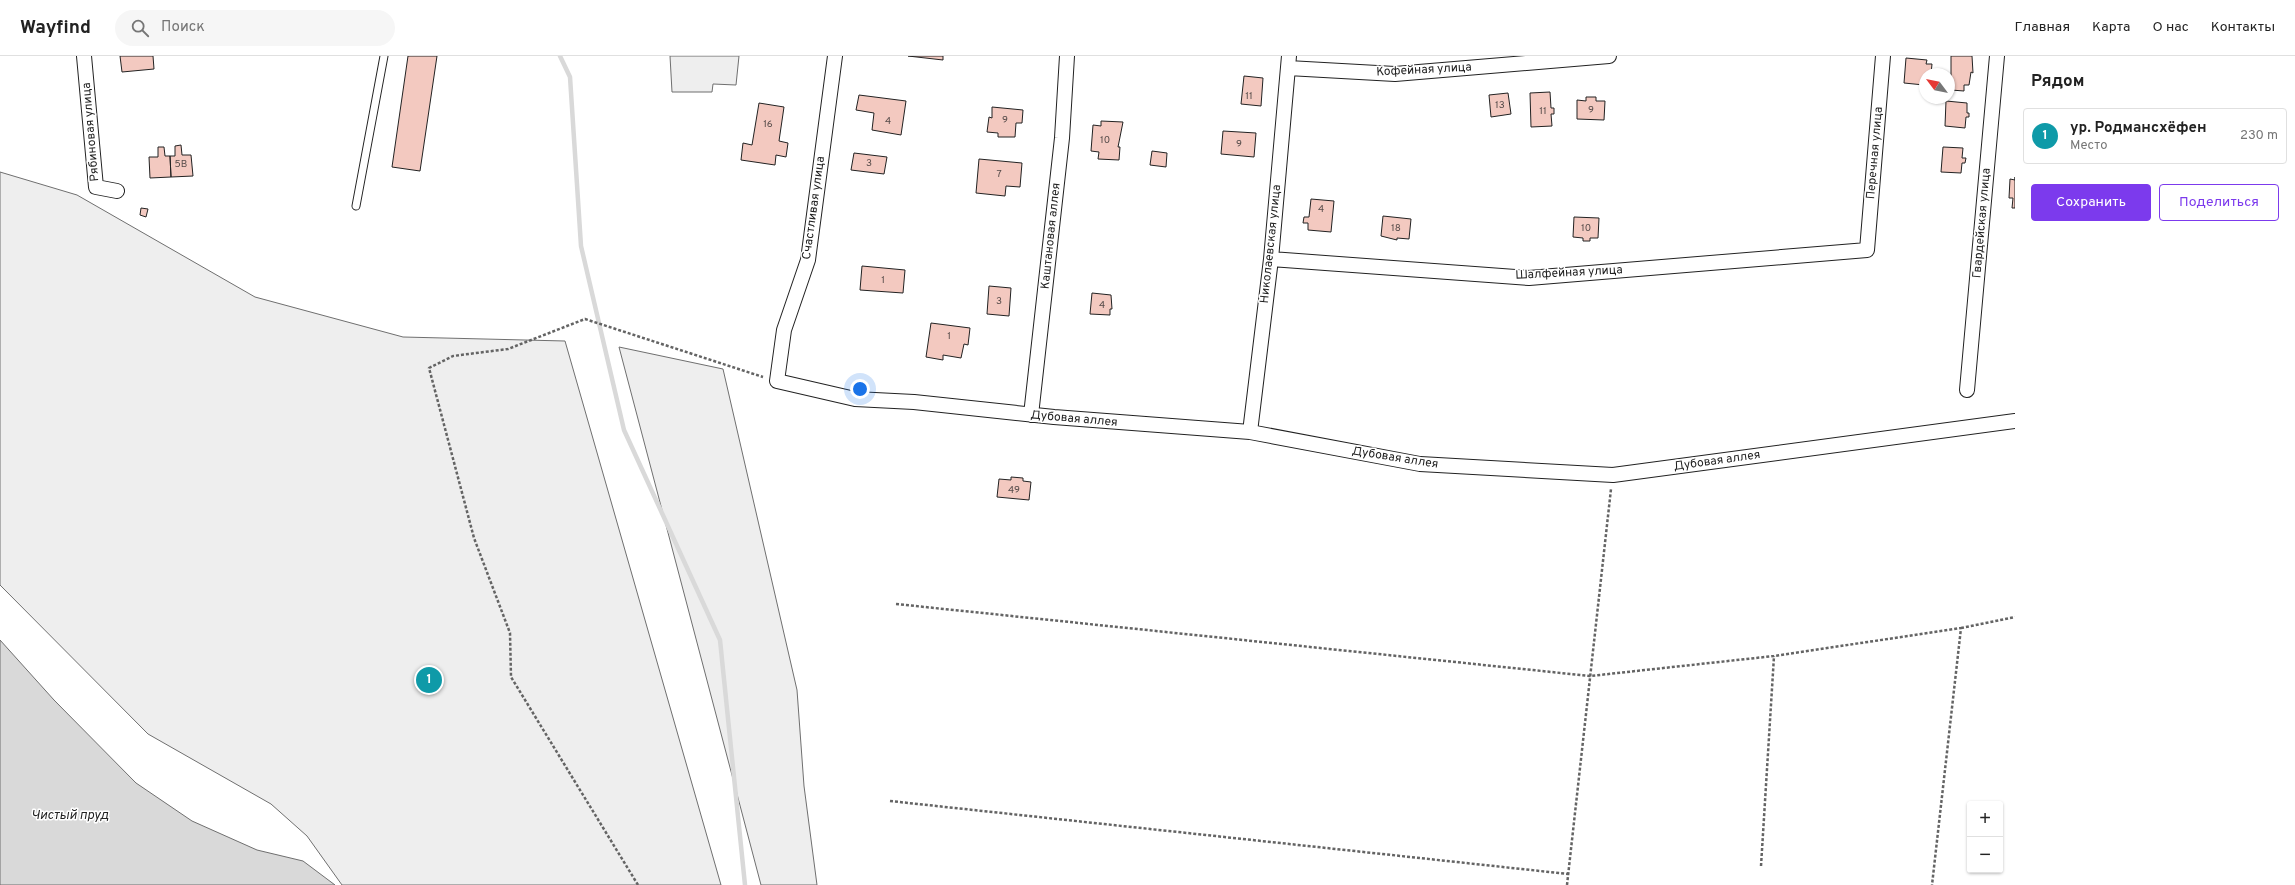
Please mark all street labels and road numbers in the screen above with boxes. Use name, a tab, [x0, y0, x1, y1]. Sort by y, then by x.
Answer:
street label: Кофейная улица	[1376, 60, 1472, 80]
street label: Рябиновая улица	[79, 82, 103, 182]
street label: Перечная улица	[1863, 106, 1887, 200]
street label: Счастливая улица	[799, 155, 829, 261]
street label: Гвардейская улица	[1969, 167, 1995, 279]
street label: Каштановая аллея	[1037, 182, 1065, 290]
street label: Николаевская улица	[1257, 184, 1285, 304]
street label: Шалфейная улица	[1515, 262, 1623, 284]
street label: Дубовая аллея	[1030, 407, 1118, 431]
street label: Дубовая аллея	[1351, 443, 1439, 473]
street label: Дубовая аллея	[1673, 447, 1761, 475]

